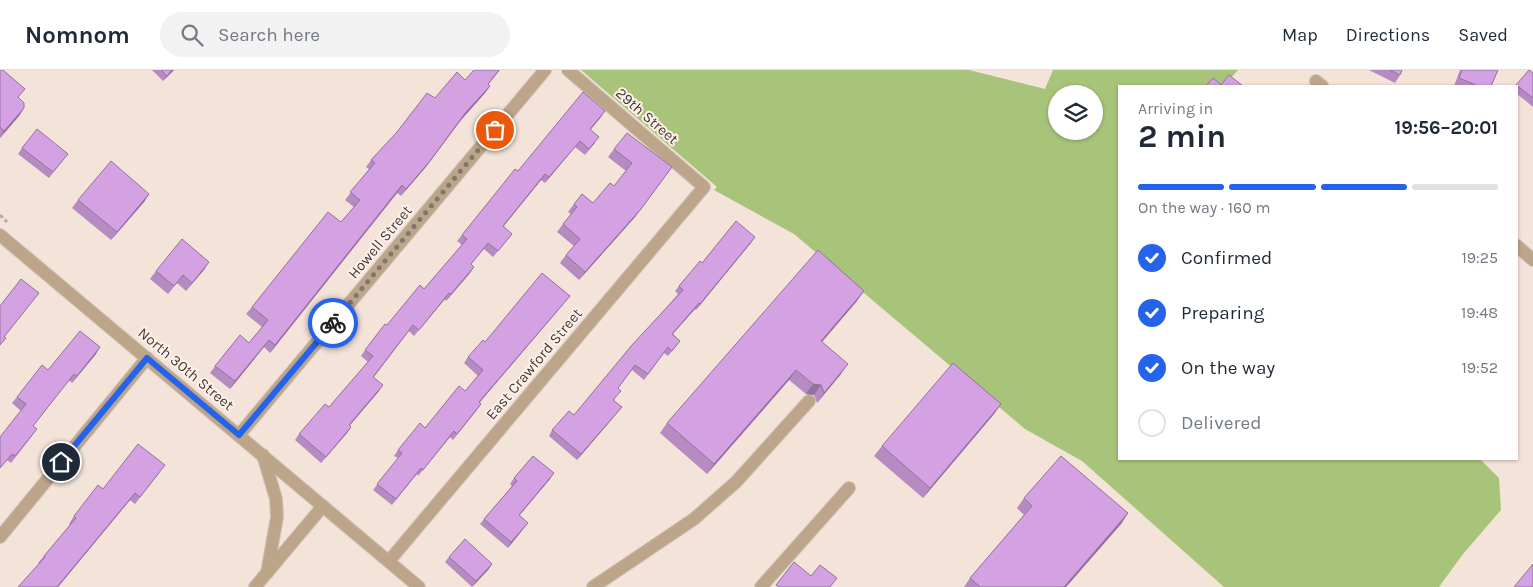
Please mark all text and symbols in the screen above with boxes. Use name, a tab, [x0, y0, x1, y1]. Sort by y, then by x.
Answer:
search box	[160, 12, 510, 57]
text: Nomnom	[25, 21, 130, 49]
icon: search	[178, 21, 206, 49]
text: Search here	[218, 24, 320, 46]
text: Map	[1282, 24, 1318, 46]
text: Directions	[1346, 24, 1430, 46]
text: Saved	[1458, 24, 1508, 46]
street label: 29th Street	[612, 84, 682, 148]
map controls	[1048, 85, 1103, 140]
button: layers	[1048, 85, 1103, 140]
text: Arriving in	[1138, 99, 1213, 118]
pin	[474, 109, 516, 151]
icon: bag	[481, 116, 509, 144]
text: 19:56–20:01	[1395, 117, 1498, 139]
text: 2 min	[1138, 118, 1226, 155]
text: On the way · 160 m	[1138, 198, 1271, 217]
street label: Howell Street	[344, 201, 416, 282]
icon: check	[1138, 244, 1166, 272]
text: Confirmed	[1181, 247, 1272, 269]
text: 19:25	[1461, 248, 1498, 267]
courier	[308, 298, 358, 348]
icon: check	[1138, 299, 1166, 327]
text: Preparing	[1181, 302, 1264, 324]
text: 19:48	[1461, 303, 1498, 322]
street label: East Crawford Street	[482, 304, 586, 423]
icon: bike	[319, 309, 347, 337]
street label: North 30th Street	[135, 324, 238, 414]
icon: check	[1138, 354, 1166, 382]
text: On the way	[1181, 357, 1275, 379]
text: 19:52	[1461, 358, 1498, 377]
text: Delivered	[1181, 412, 1261, 434]
pin	[40, 441, 82, 483]
icon: home	[47, 448, 75, 476]

